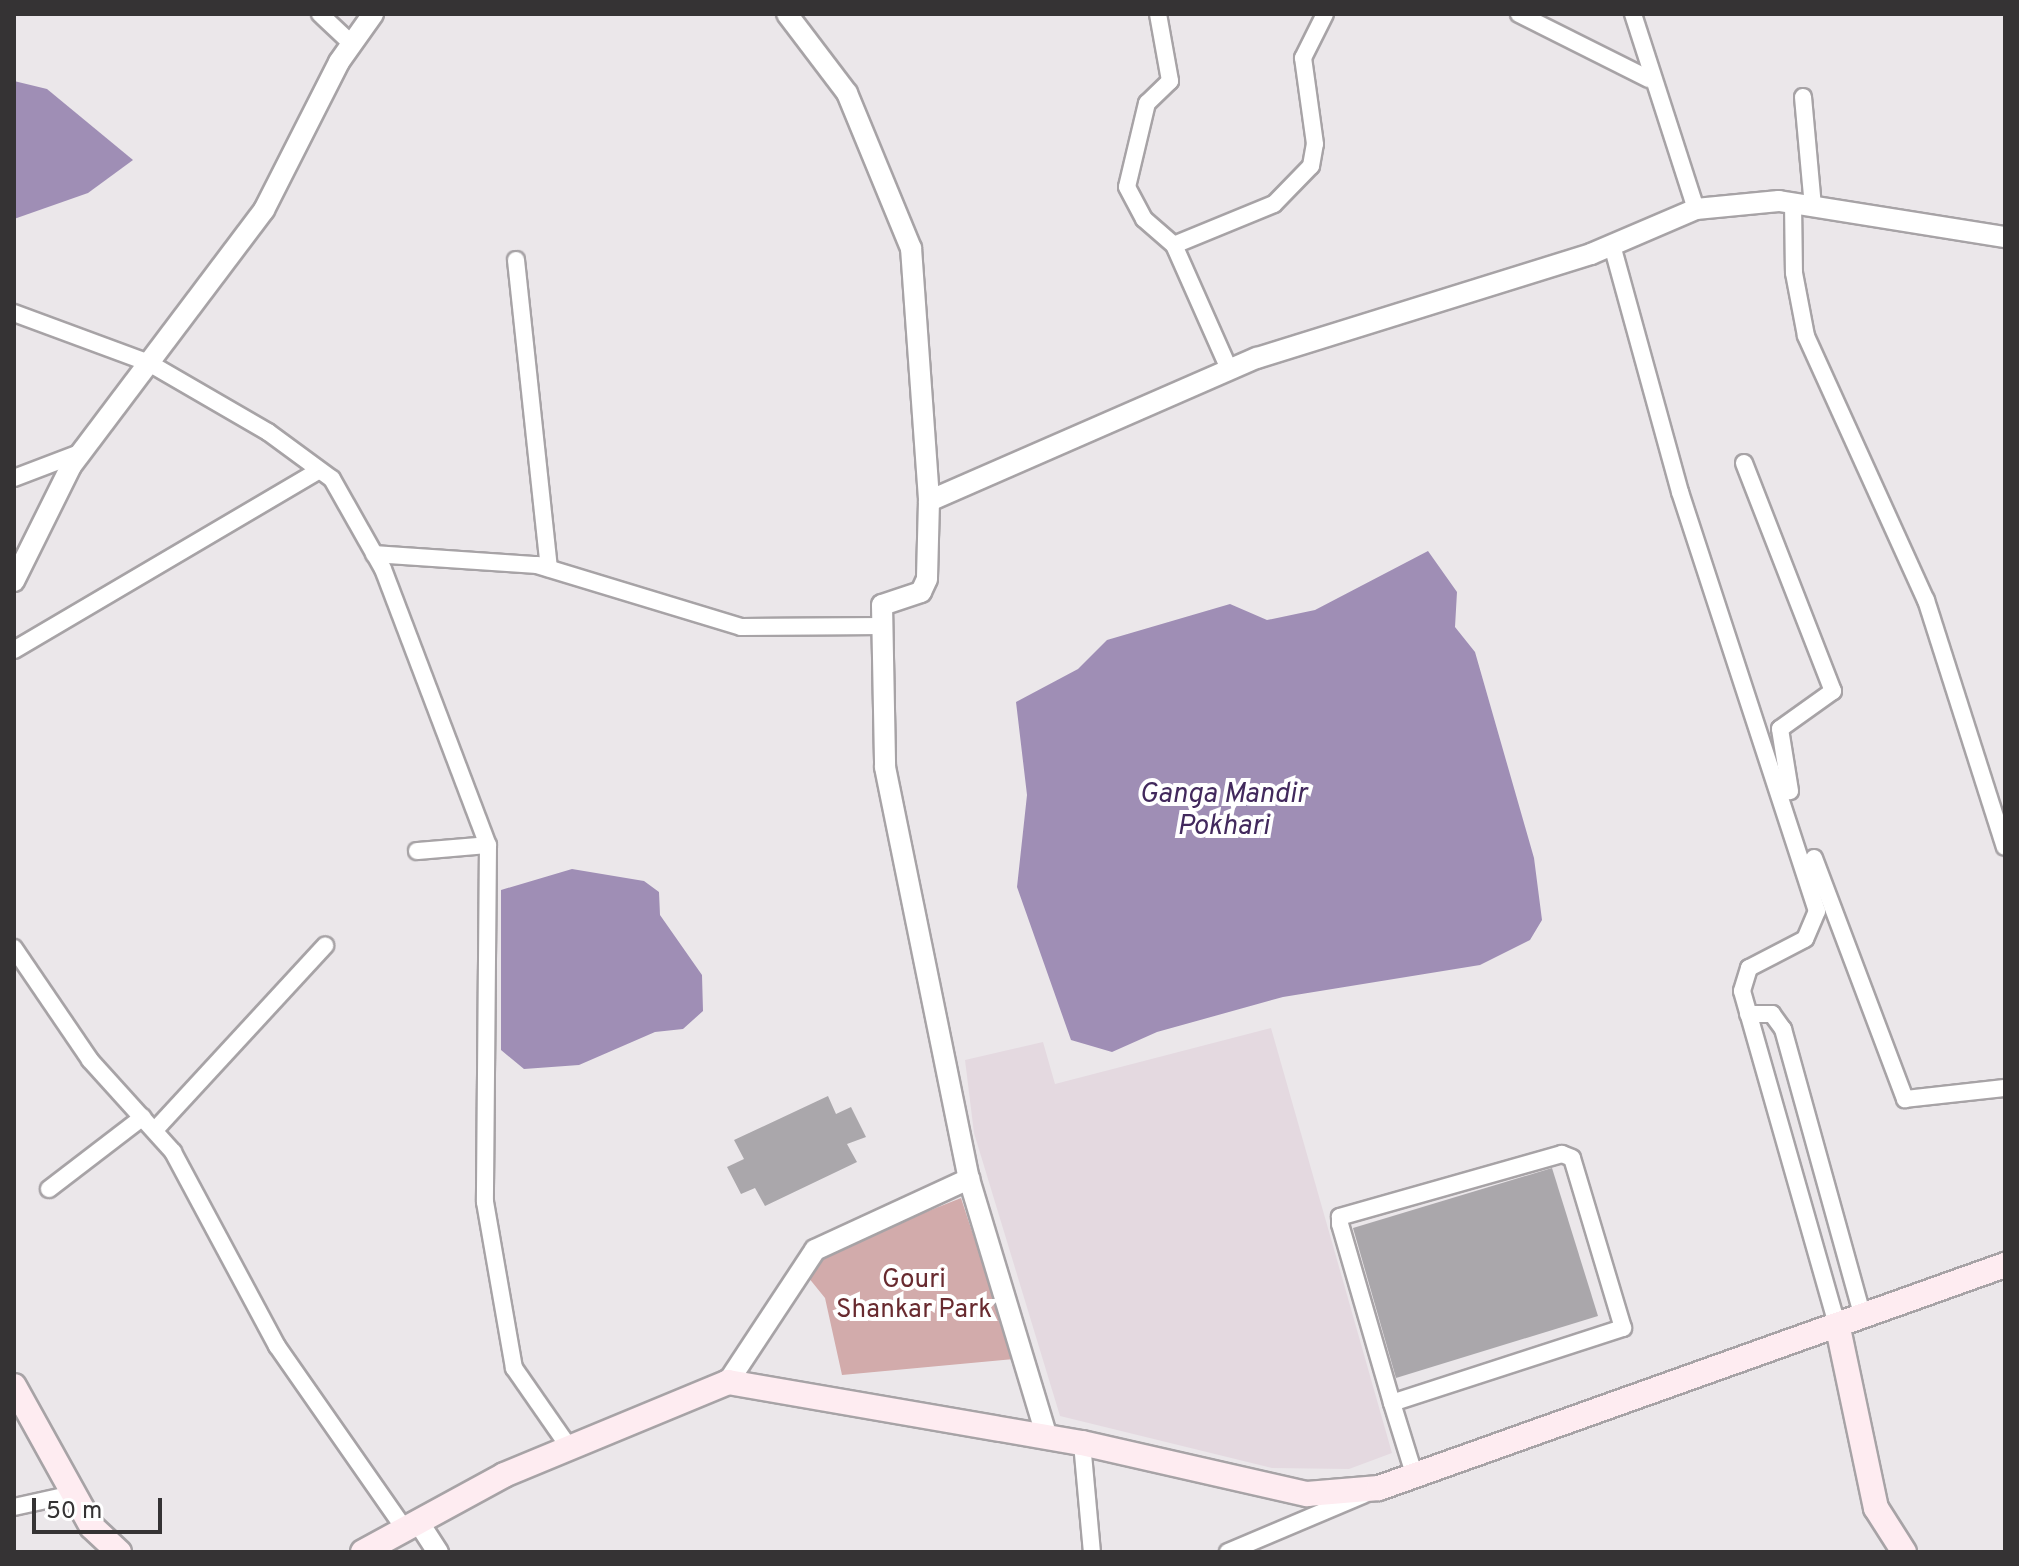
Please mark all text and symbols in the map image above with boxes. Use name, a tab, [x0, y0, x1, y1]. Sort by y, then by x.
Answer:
water label: Ganga Mandir Pokhari	[1139, 778, 1307, 844]
park label: Gouri Shankar Park	[836, 1265, 992, 1326]
scale bar	[36, 1482, 166, 1532]
text: 50 m	[46, 1497, 102, 1527]

